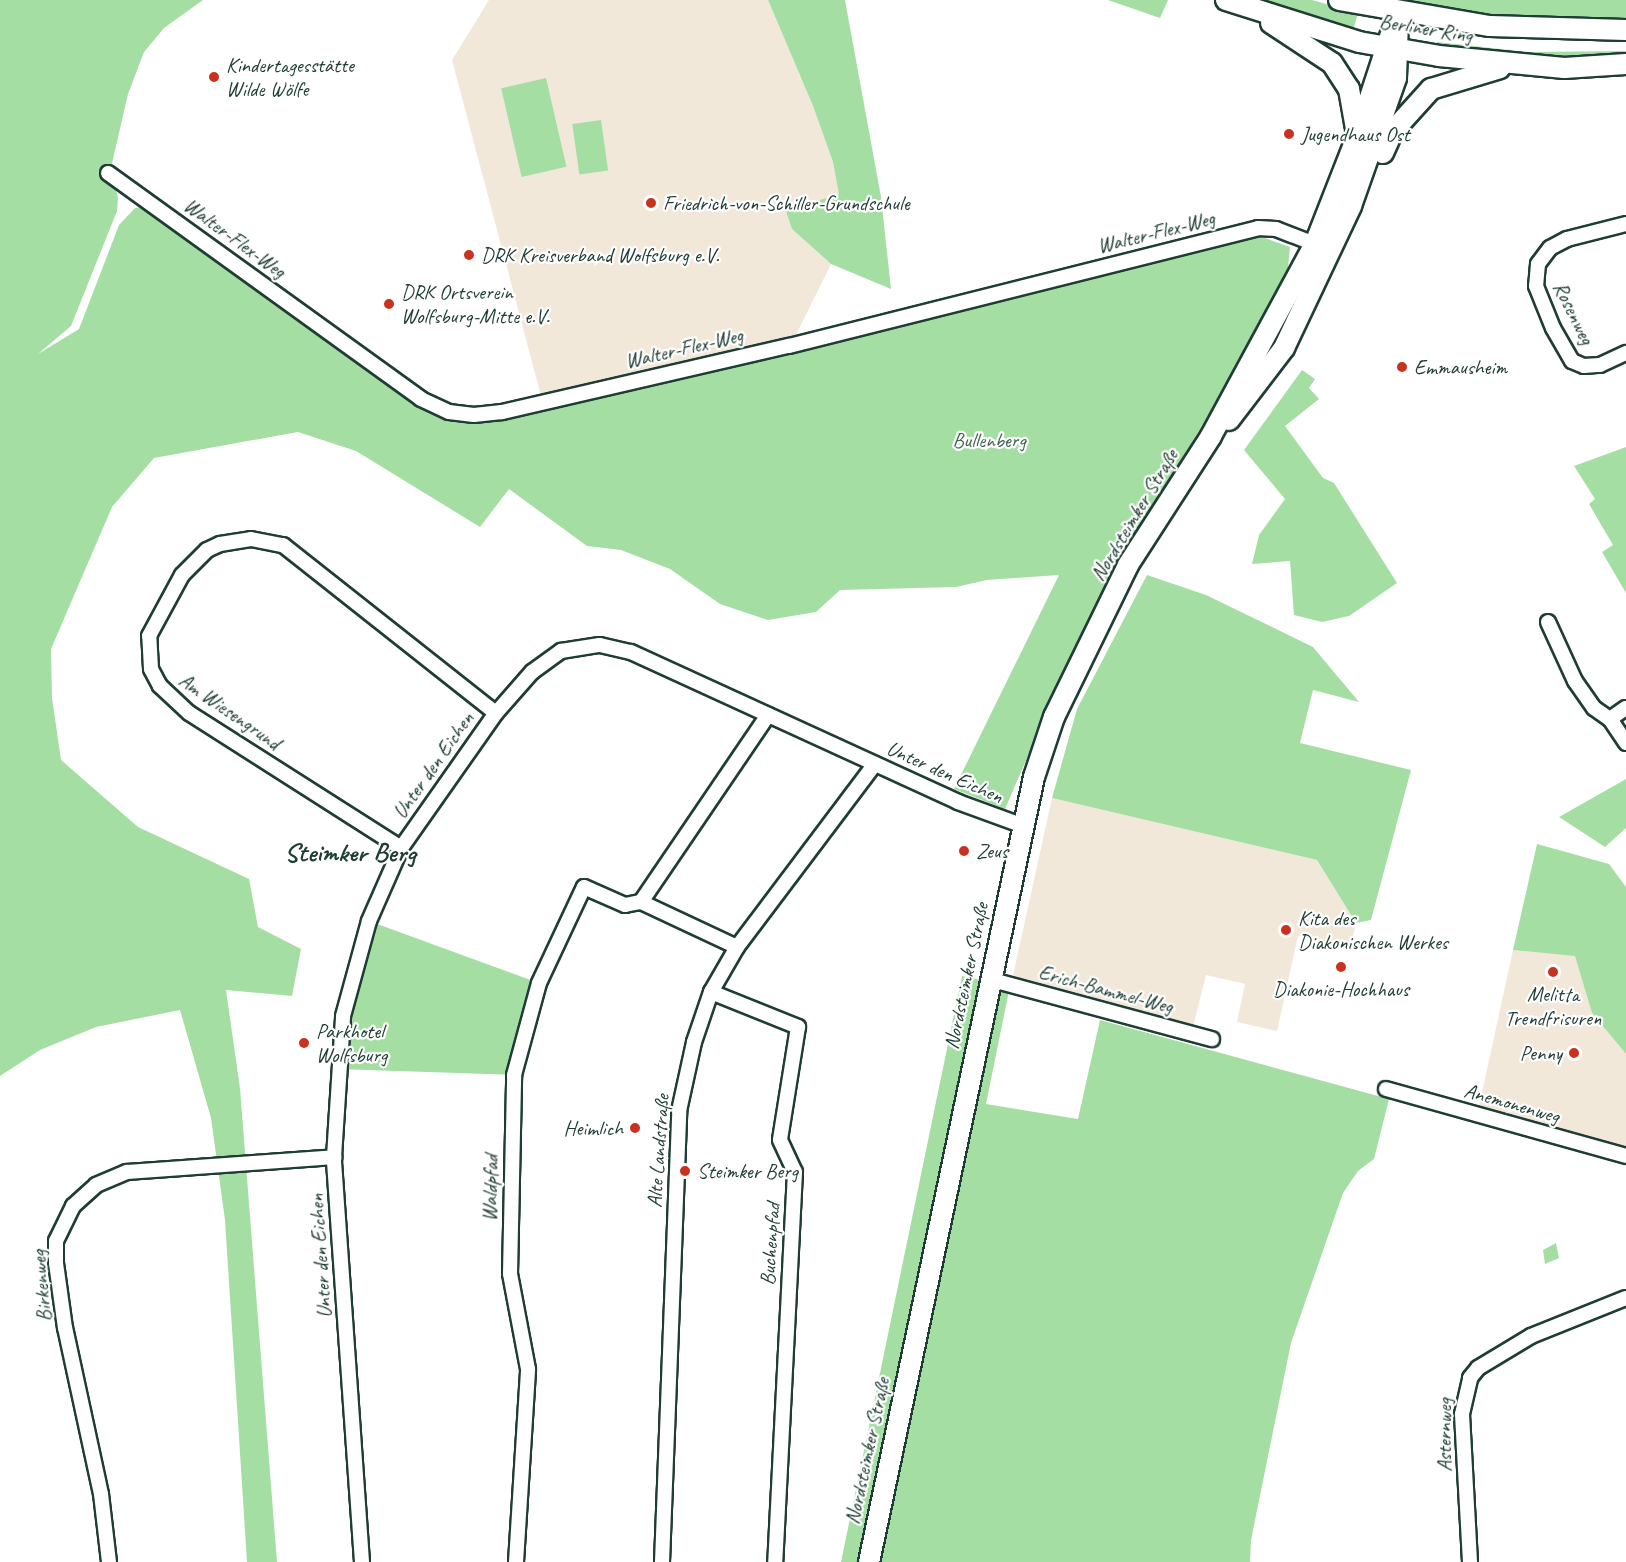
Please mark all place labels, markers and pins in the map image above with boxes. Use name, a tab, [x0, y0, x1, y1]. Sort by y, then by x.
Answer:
place label: Kindertagesstätte Wilde Wölfe	[226, 52, 354, 102]
marker: Kindertagesstätte Wilde Wölfe	[207, 70, 221, 84]
place label: Jugendhaus Ost	[1301, 121, 1410, 147]
marker: Jugendhaus Ost	[1282, 127, 1296, 141]
place label: Friedrich-von-Schiller-Grundschule	[663, 190, 909, 216]
marker: Friedrich-von-Schiller-Grundschule	[644, 196, 658, 210]
place label: DRK Kreisverband Wolfsburg e.V.	[481, 242, 719, 268]
marker: DRK Kreisverband Wolfsburg e.V.	[462, 248, 476, 262]
place label: DRK Ortsverein Wolfsburg-Mitte e.V.	[401, 279, 550, 329]
marker: DRK Ortsverein Wolfsburg-Mitte e.V.	[382, 297, 396, 311]
place label: Emmausheim	[1414, 354, 1507, 380]
marker: Emmausheim	[1395, 360, 1409, 374]
place label: Zeus	[976, 838, 1008, 864]
marker: Zeus	[957, 844, 971, 858]
place label: Kita des Diakonischen Werkes	[1298, 905, 1448, 955]
marker: Kita des Diakonischen Werkes	[1279, 923, 1293, 937]
marker: Diakonie-Hochhaus	[1334, 960, 1348, 974]
marker: Melitta Trendfrisuren	[1546, 965, 1560, 979]
place label: Diakonie-Hochhaus	[1273, 976, 1409, 1002]
place label: Melitta Trendfrisuren	[1505, 981, 1601, 1031]
place label: Parkhotel Wolfsburg	[316, 1018, 387, 1068]
marker: Parkhotel Wolfsburg	[297, 1036, 311, 1050]
place label: Penny	[1520, 1040, 1562, 1066]
marker: Penny	[1567, 1046, 1581, 1060]
place label: Heimlich	[564, 1115, 623, 1141]
marker: Heimlich	[628, 1121, 642, 1135]
place label: Steimker Berg	[697, 1158, 798, 1184]
marker: Steimker Berg	[678, 1164, 692, 1178]

